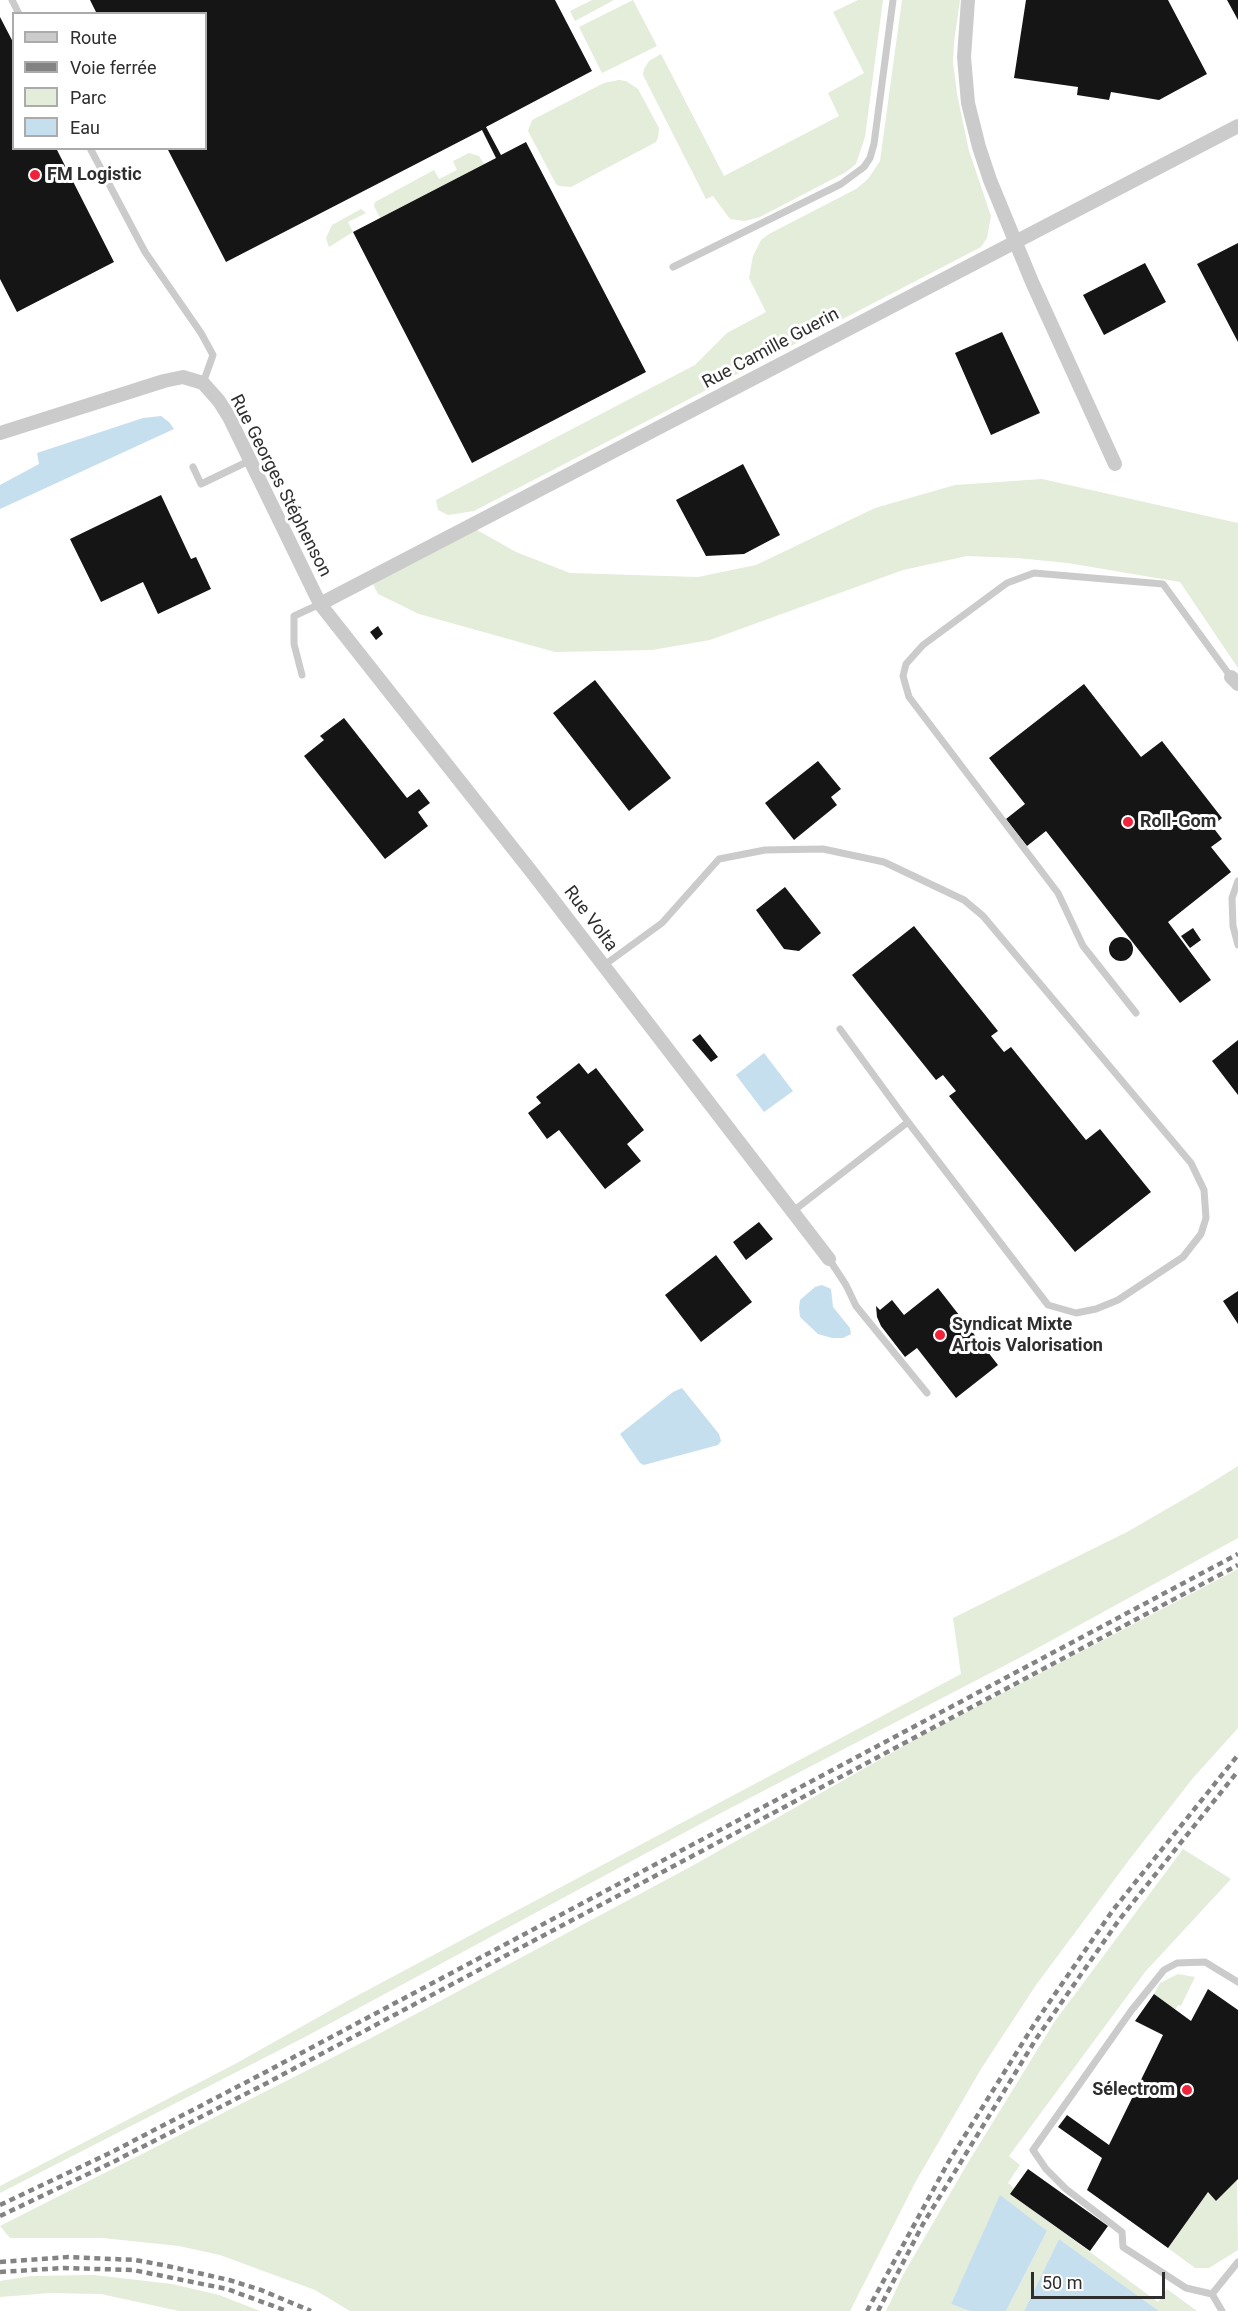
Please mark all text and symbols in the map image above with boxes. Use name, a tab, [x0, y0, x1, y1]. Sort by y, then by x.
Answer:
legend	[12, 12, 207, 150]
text: Route	[70, 27, 117, 48]
text: Voie ferrée	[70, 57, 156, 78]
text: Parc	[70, 87, 106, 108]
text: Eau	[70, 117, 100, 138]
place label: FM Logistic	[47, 164, 142, 186]
marker: FM Logistic	[28, 168, 42, 182]
street label: Rue Camille Guerin	[699, 304, 843, 394]
street label: Rue Georges Stéphenson	[225, 391, 335, 581]
place label: Roll-Gom	[1140, 811, 1216, 833]
marker: Roll-Gom	[1121, 815, 1135, 829]
street label: Rue Volta	[558, 882, 622, 956]
place label: Syndicat Mixte Artois Valorisation	[952, 1314, 1103, 1356]
marker: Syndicat Mixte Artois Valorisation	[933, 1328, 947, 1342]
place label: Sélectrom	[1092, 2079, 1175, 2101]
marker: Sélectrom	[1180, 2083, 1194, 2097]
scale bar	[1034, 2260, 1168, 2298]
text: 50 m	[1042, 2272, 1082, 2293]

